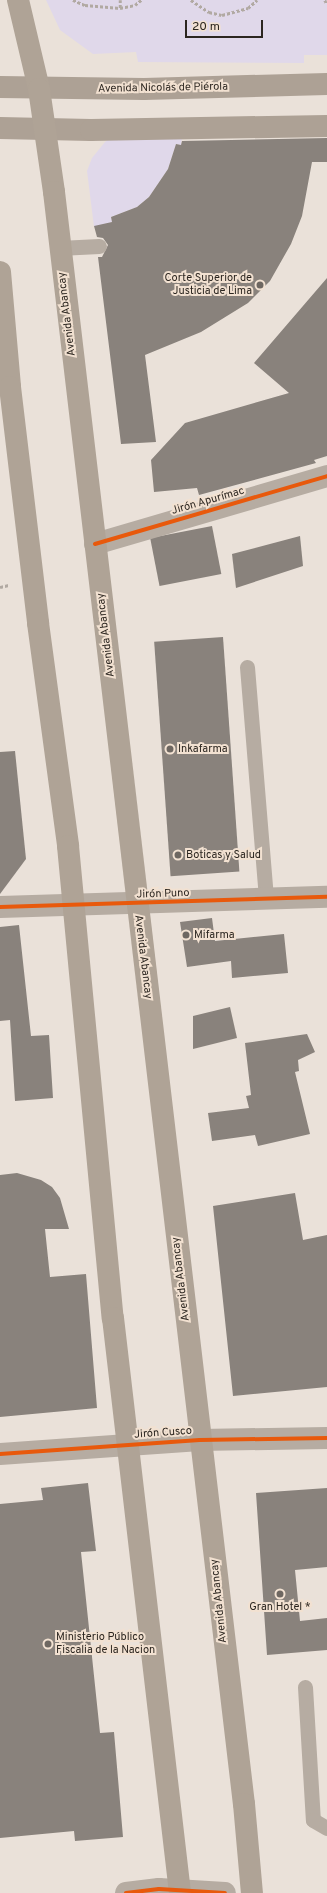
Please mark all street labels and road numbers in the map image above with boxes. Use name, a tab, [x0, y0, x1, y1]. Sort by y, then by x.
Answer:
street label: Avenida Nicolás de Piérola	[98, 80, 228, 96]
street label: Avenida Abancay	[55, 271, 79, 357]
street label: Jirón Apurímac	[170, 484, 246, 518]
street label: Avenida Abancay	[94, 592, 118, 678]
street label: Jirón Puno	[136, 886, 190, 902]
street label: Avenida Abancay	[131, 914, 155, 1000]
street label: Avenida Abancay	[169, 1236, 193, 1322]
street label: Jirón Cusco	[134, 1424, 192, 1442]
street label: Avenida Abancay	[208, 1558, 230, 1644]

